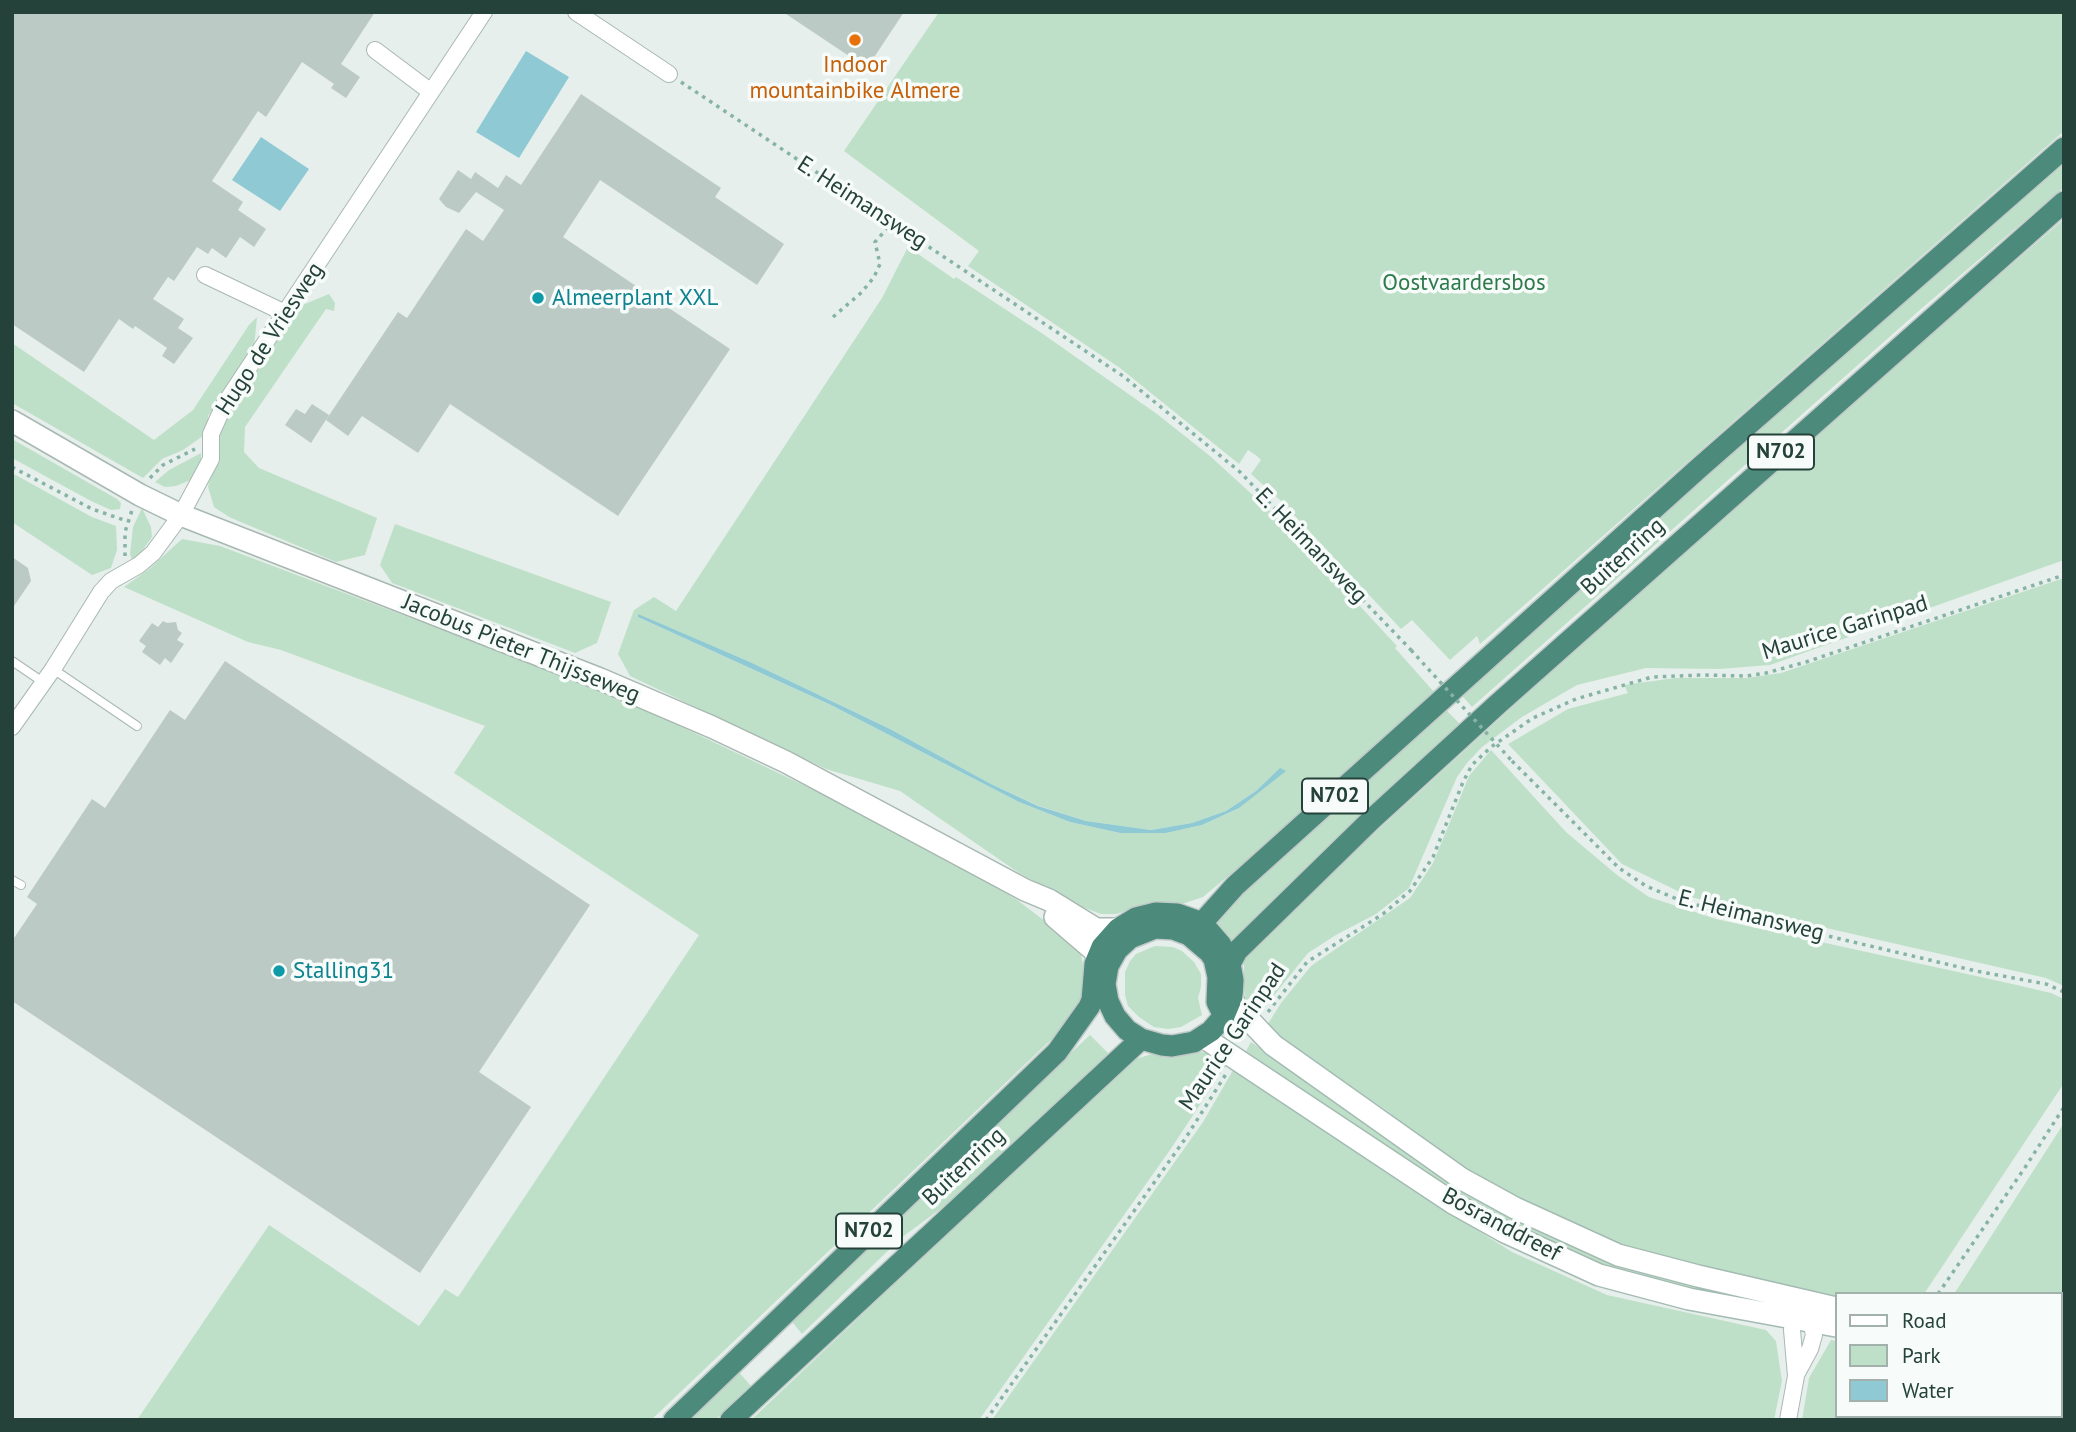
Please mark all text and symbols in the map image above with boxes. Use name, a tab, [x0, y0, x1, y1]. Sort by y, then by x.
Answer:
marker: Indoor mountainbike Almere	[847, 32, 863, 48]
place label: Indoor mountainbike Almere	[749, 51, 961, 105]
street label: E. Heimansweg	[792, 151, 932, 255]
street label: Hugo de Vriesweg	[210, 257, 330, 421]
park label: Oostvaardersbos	[1382, 269, 1546, 297]
place label: Almeerplant XXL	[552, 284, 718, 312]
marker: Almeerplant XXL	[530, 290, 546, 306]
road number: N702	[1748, 434, 1814, 470]
street label: E. Heimansweg	[1249, 483, 1373, 609]
street label: Buitenring	[1576, 512, 1670, 602]
street label: Jacobus Pieter Thijsseweg	[398, 589, 644, 709]
street label: Maurice Garinpad	[1759, 590, 1931, 666]
road number: N702	[1302, 778, 1368, 814]
street label: E. Heimansweg	[1675, 885, 1827, 947]
place label: Stalling31	[293, 957, 394, 985]
street label: Maurice Garinpad	[1173, 958, 1293, 1116]
marker: Stalling31	[271, 963, 287, 979]
street label: Buitenring	[917, 1122, 1011, 1212]
street label: Bosranddreef	[1437, 1182, 1565, 1268]
road number: N702	[836, 1214, 902, 1248]
legend	[1834, 1292, 2062, 1418]
text: Road	[1902, 1307, 1946, 1334]
text: Park	[1902, 1342, 1941, 1369]
text: Water	[1902, 1377, 1954, 1404]

